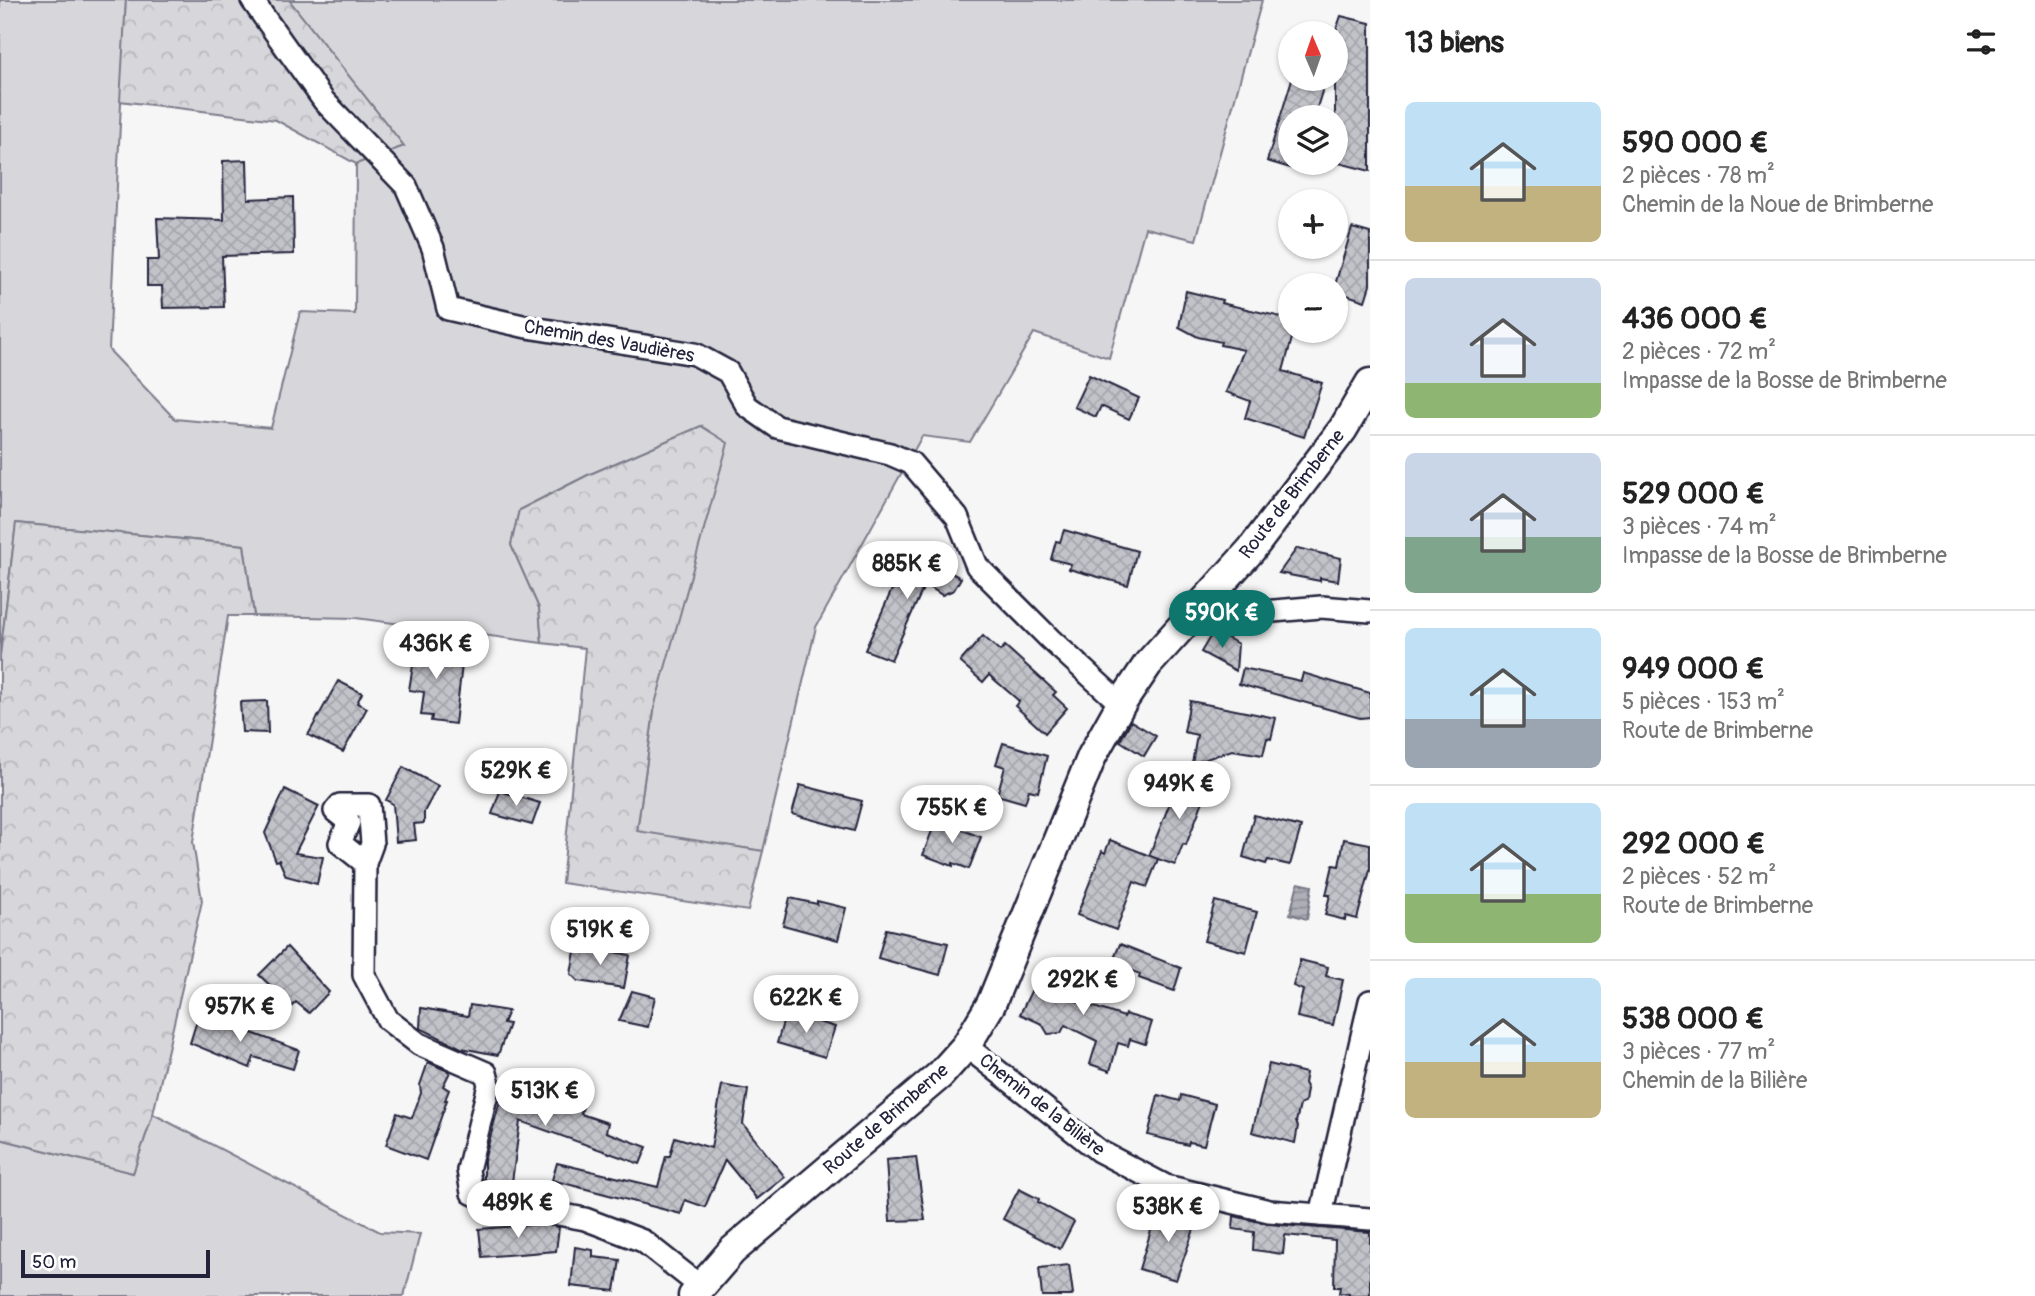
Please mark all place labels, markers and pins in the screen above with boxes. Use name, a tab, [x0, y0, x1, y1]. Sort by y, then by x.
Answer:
pin: 885K €	[850, 542, 964, 601]
pin: 590K €	[1165, 590, 1279, 650]
pin: 436K €	[379, 622, 493, 681]
pin: 529K €	[459, 748, 573, 808]
pin: 949K €	[1122, 762, 1236, 821]
pin: 755K €	[895, 786, 1009, 845]
pin: 519K €	[543, 908, 657, 967]
pin: 292K €	[1026, 958, 1140, 1017]
pin: 622K €	[749, 976, 863, 1035]
pin: 957K €	[183, 984, 297, 1044]
pin: 513K €	[488, 1068, 602, 1128]
pin: 489K €	[461, 1180, 575, 1240]
pin: 538K €	[1111, 1184, 1225, 1244]

